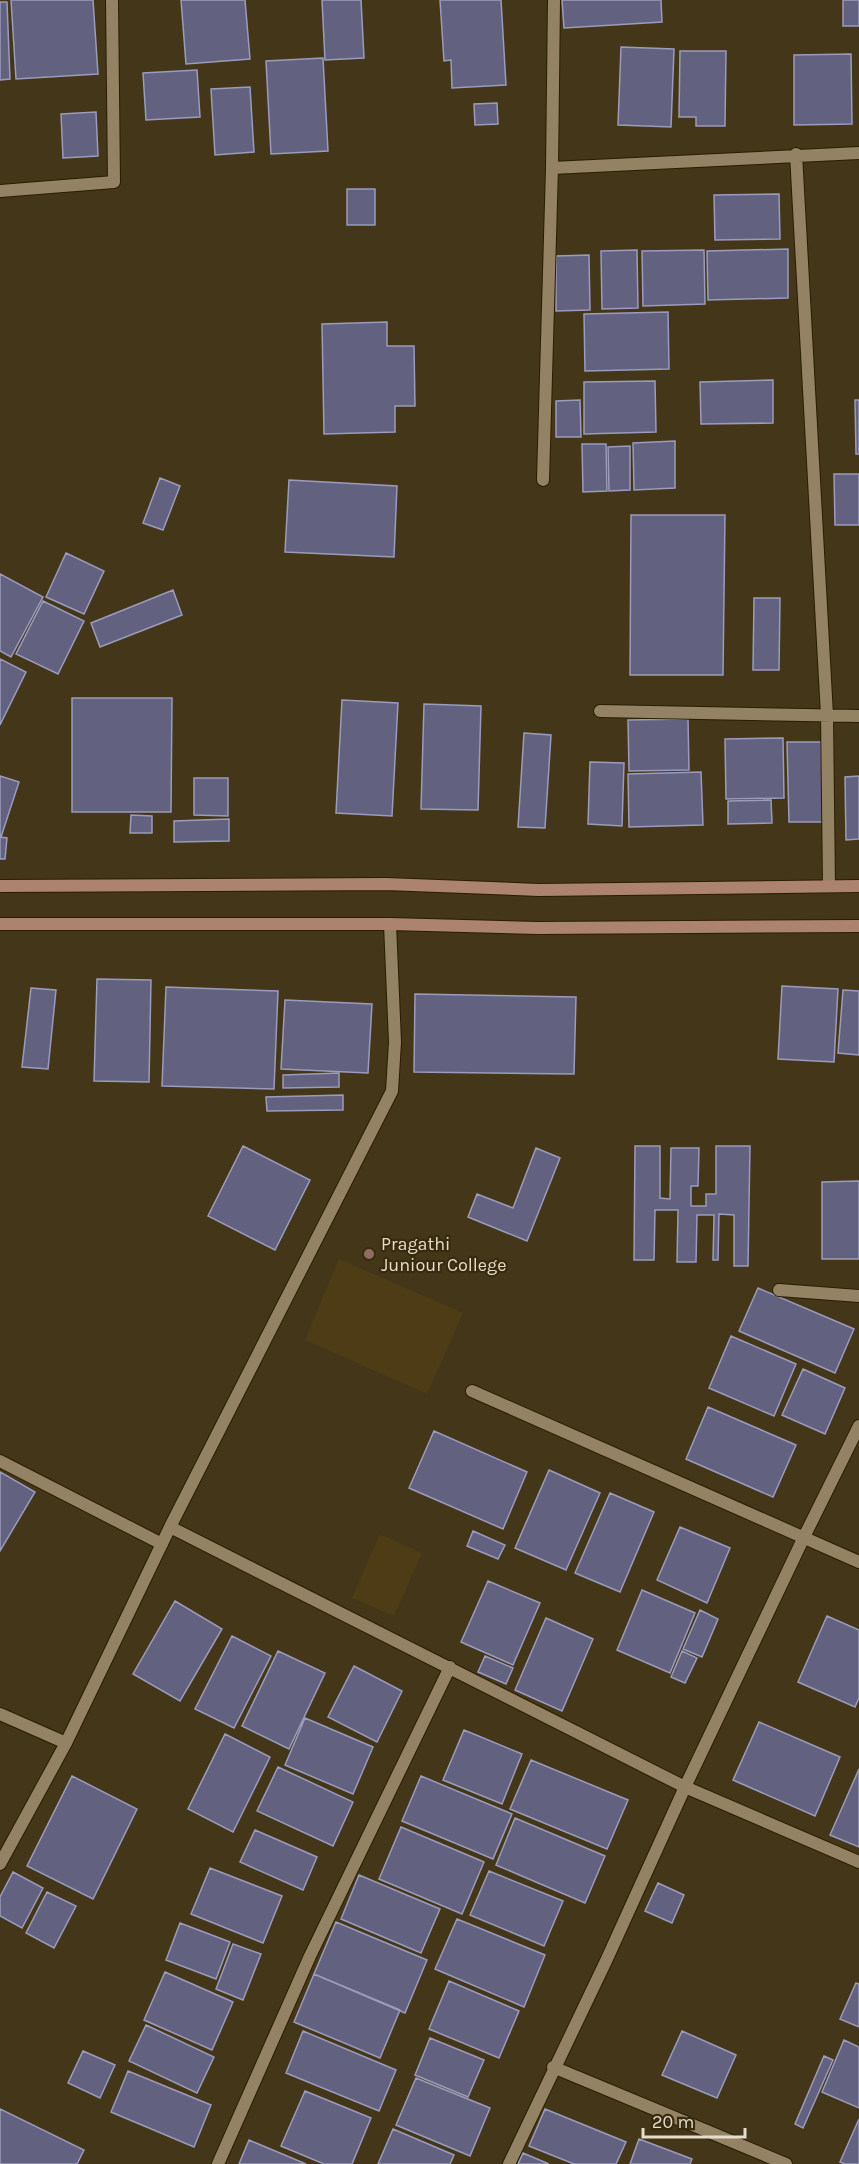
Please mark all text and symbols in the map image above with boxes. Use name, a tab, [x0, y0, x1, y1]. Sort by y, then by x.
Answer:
place label: Pragathi Juniour College	[381, 1233, 507, 1276]
marker: Pragathi Juniour College	[362, 1247, 376, 1261]
scale bar	[643, 2101, 745, 2139]
text: 20 m	[652, 2111, 694, 2133]

